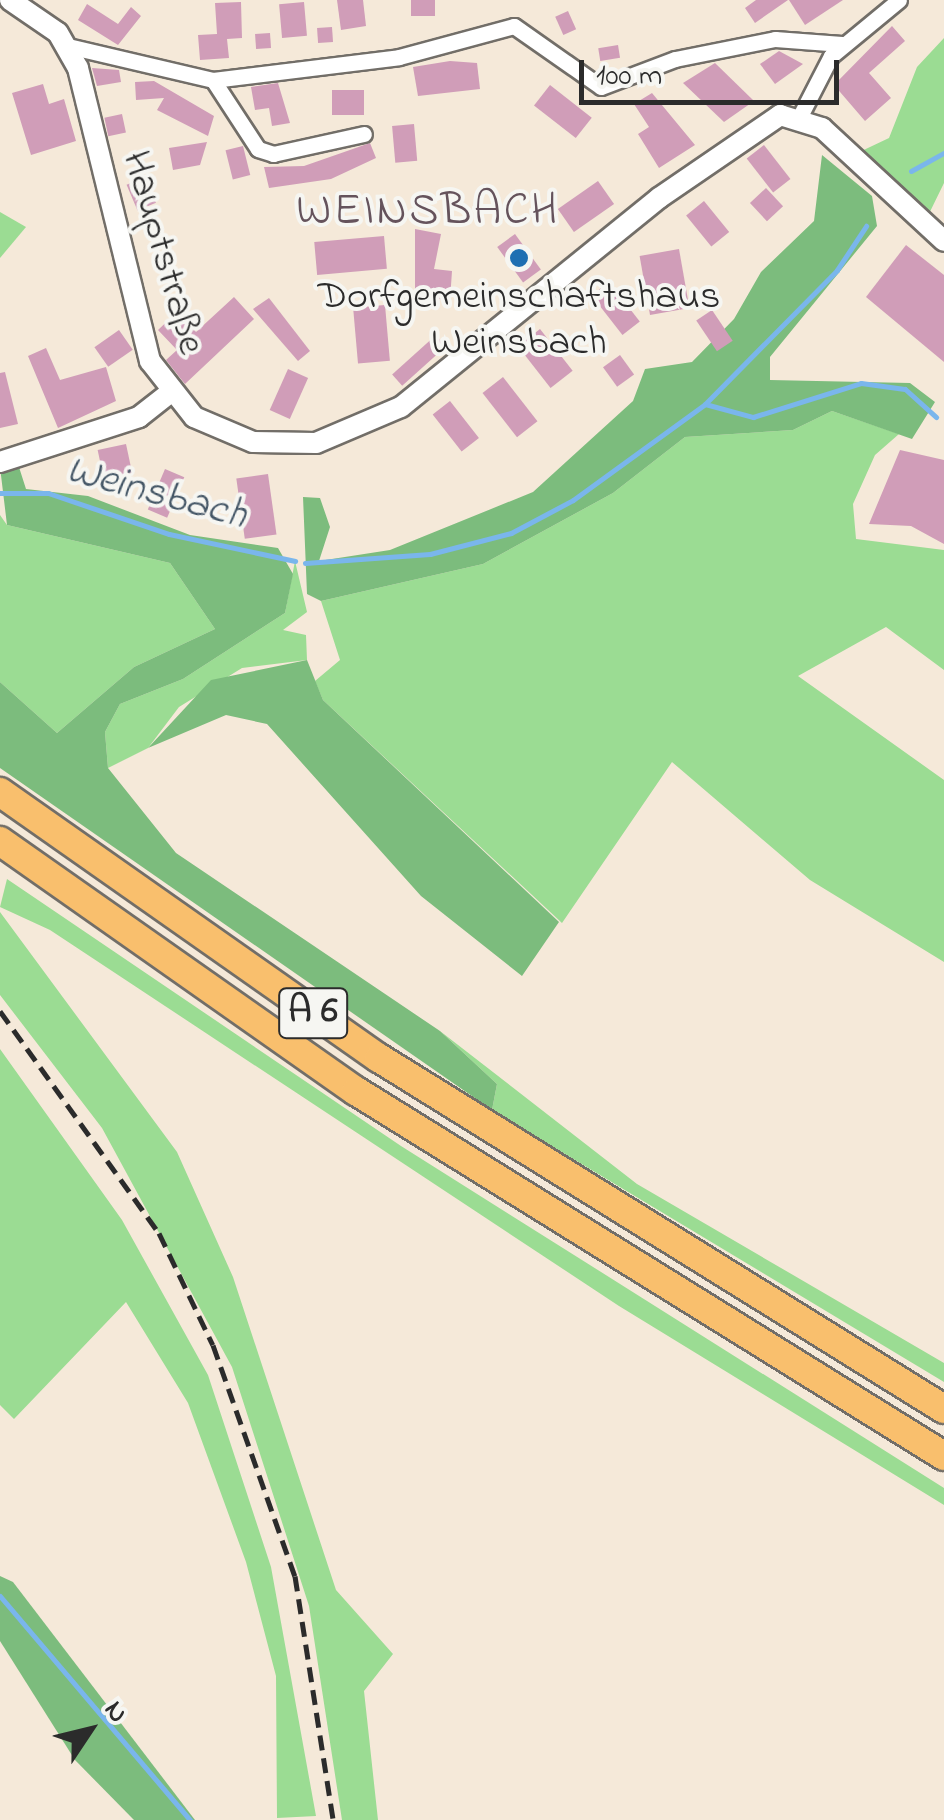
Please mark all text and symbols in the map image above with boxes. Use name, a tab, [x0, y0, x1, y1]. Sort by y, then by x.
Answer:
scale bar	[584, 40, 844, 102]
text: 100 m	[596, 55, 662, 99]
street label: Hauptstraße	[110, 146, 214, 360]
district label: WEINSBACH	[296, 186, 560, 240]
marker: Dorfgemeinschaftshaus Weinsbach	[508, 247, 530, 269]
place label: Dorfgemeinschaftshaus Weinsbach	[318, 274, 720, 368]
water label: Weinsbach	[60, 446, 252, 542]
road number: A 6	[278, 980, 348, 1046]
north arrow	[40, 1680, 140, 1780]
text: N	[93, 1693, 137, 1732]

